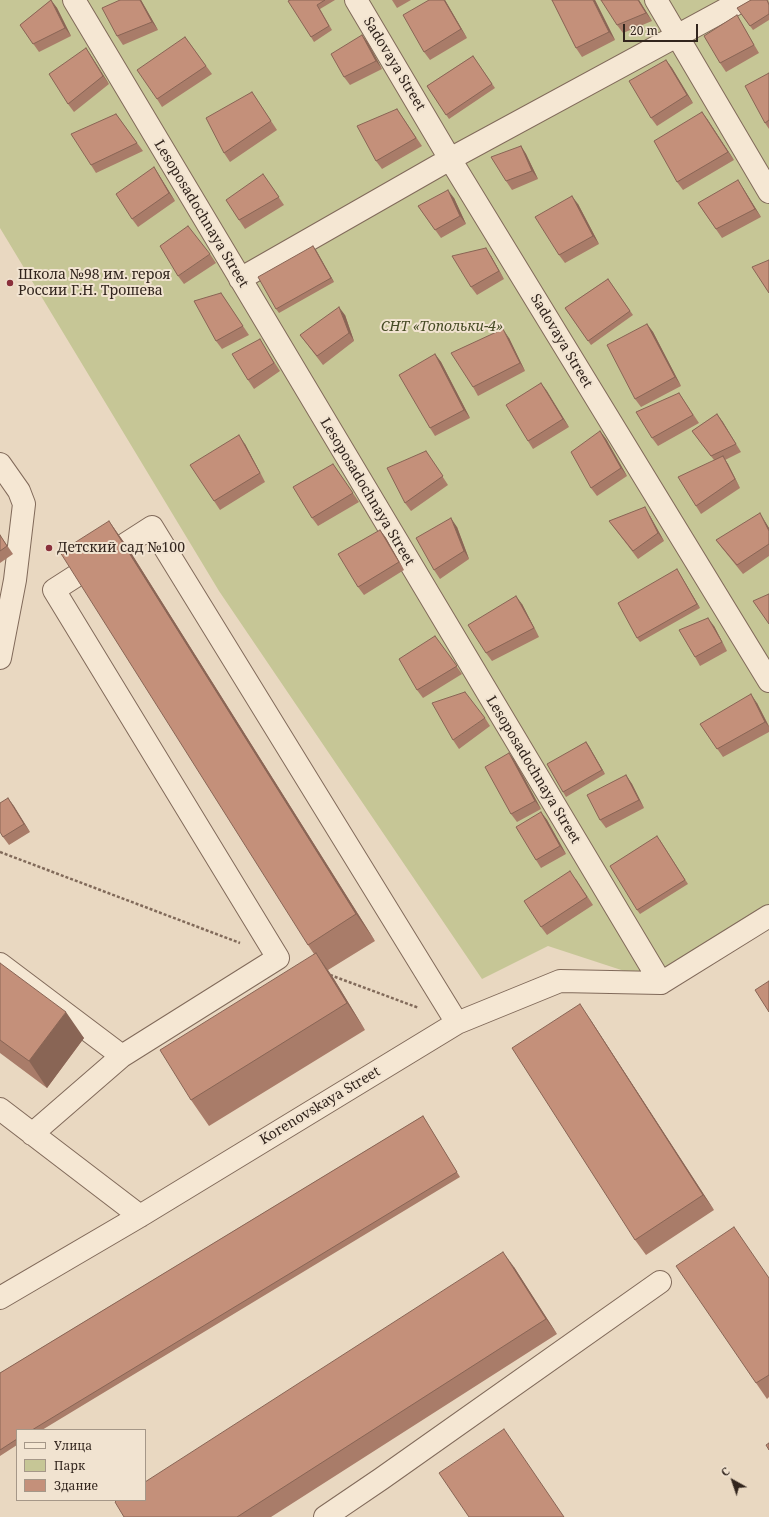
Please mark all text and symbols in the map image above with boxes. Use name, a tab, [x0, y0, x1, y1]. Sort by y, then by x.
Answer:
street label: Sadovaya Street	[359, 14, 429, 114]
scale bar	[625, 16, 700, 42]
text: 20 m	[630, 22, 658, 39]
street label: Lesoposadochnaya Street	[150, 137, 252, 291]
place label: Школа №98 им. героя России Г.Н. Трошева	[18, 267, 171, 300]
marker: Школа №98 им. героя России Г.Н. Трошева	[5, 278, 15, 288]
street label: Sadovaya Street	[526, 291, 596, 391]
park label: СНТ «Топольки-4»	[381, 319, 503, 335]
street label: Lesoposadochnaya Street	[316, 415, 418, 569]
place label: Детский сад №100	[57, 540, 185, 556]
marker: Детский сад №100	[44, 543, 54, 553]
street label: Lesoposadochnaya Street	[482, 693, 584, 847]
street label: Korenovskaya Street	[257, 1063, 383, 1149]
legend	[16, 1429, 146, 1501]
text: Улица	[54, 1437, 92, 1454]
text: Парк	[54, 1457, 85, 1474]
north arrow	[713, 1461, 753, 1501]
text: С	[717, 1463, 733, 1479]
text: Здание	[54, 1477, 98, 1494]

